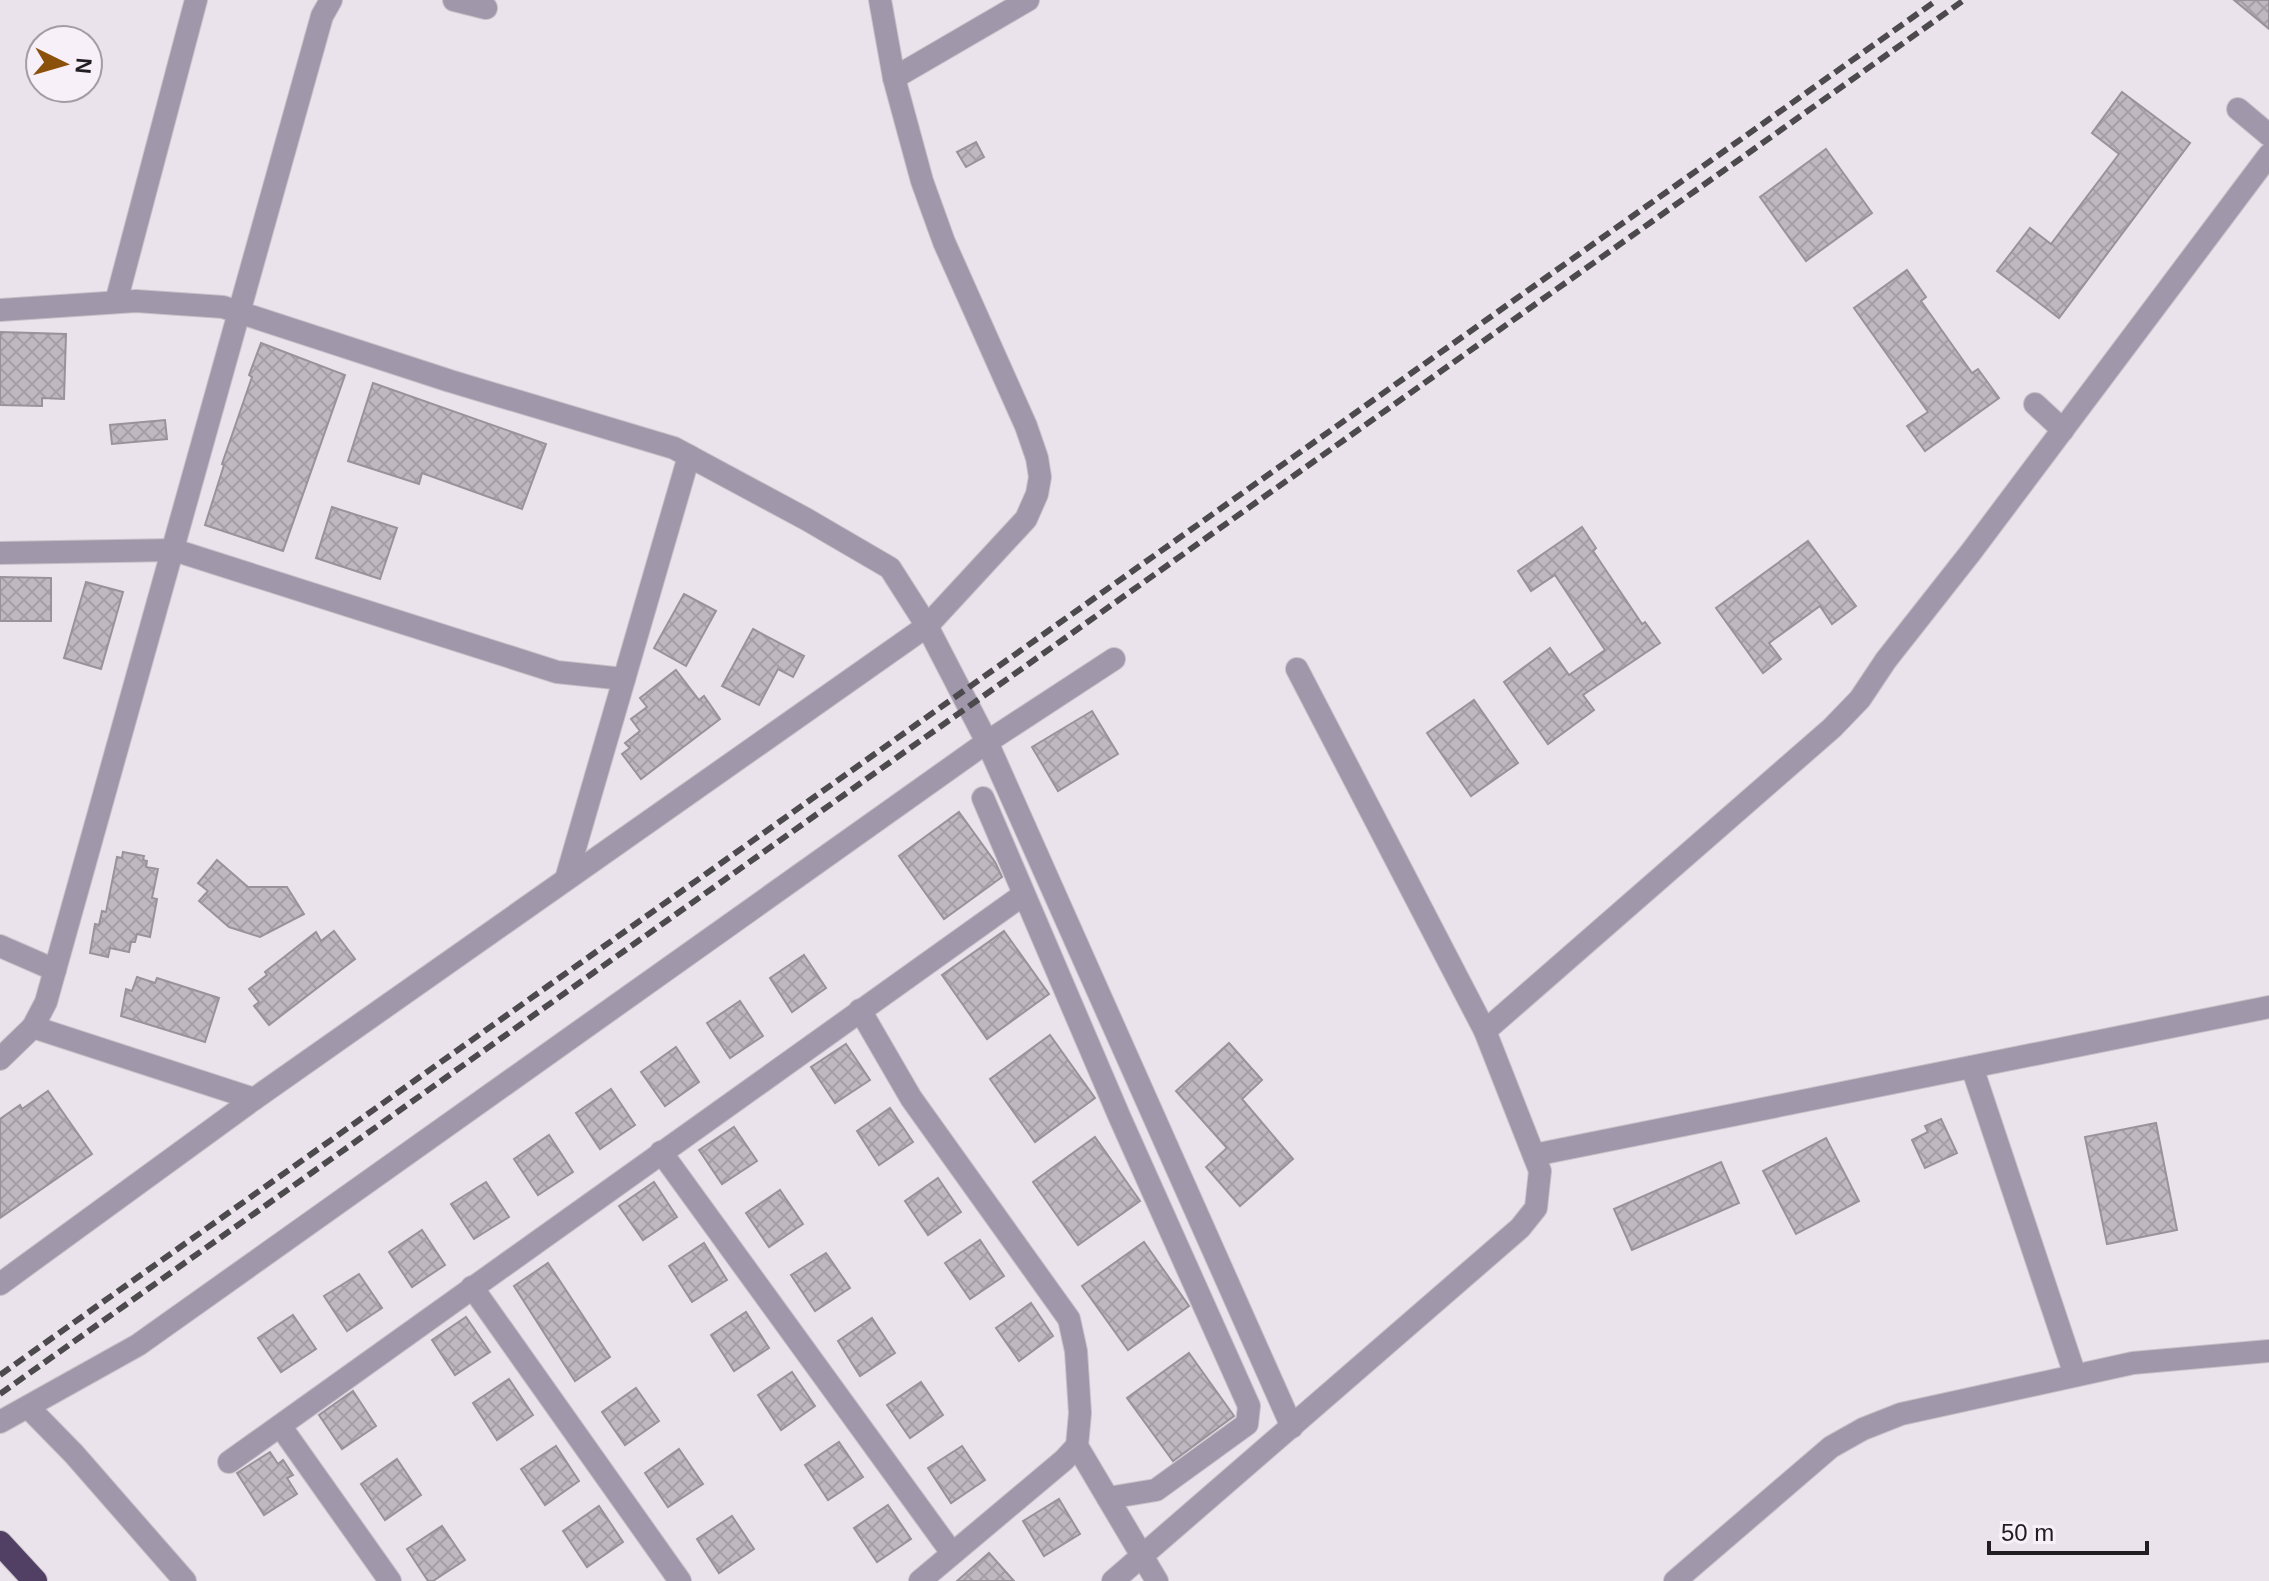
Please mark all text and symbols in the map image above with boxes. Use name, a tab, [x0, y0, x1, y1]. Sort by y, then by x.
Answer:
north arrow	[24, 24, 104, 104]
text: N	[70, 57, 97, 75]
scale bar	[1989, 1505, 2147, 1555]
text: 50 m	[2001, 1519, 2054, 1546]

